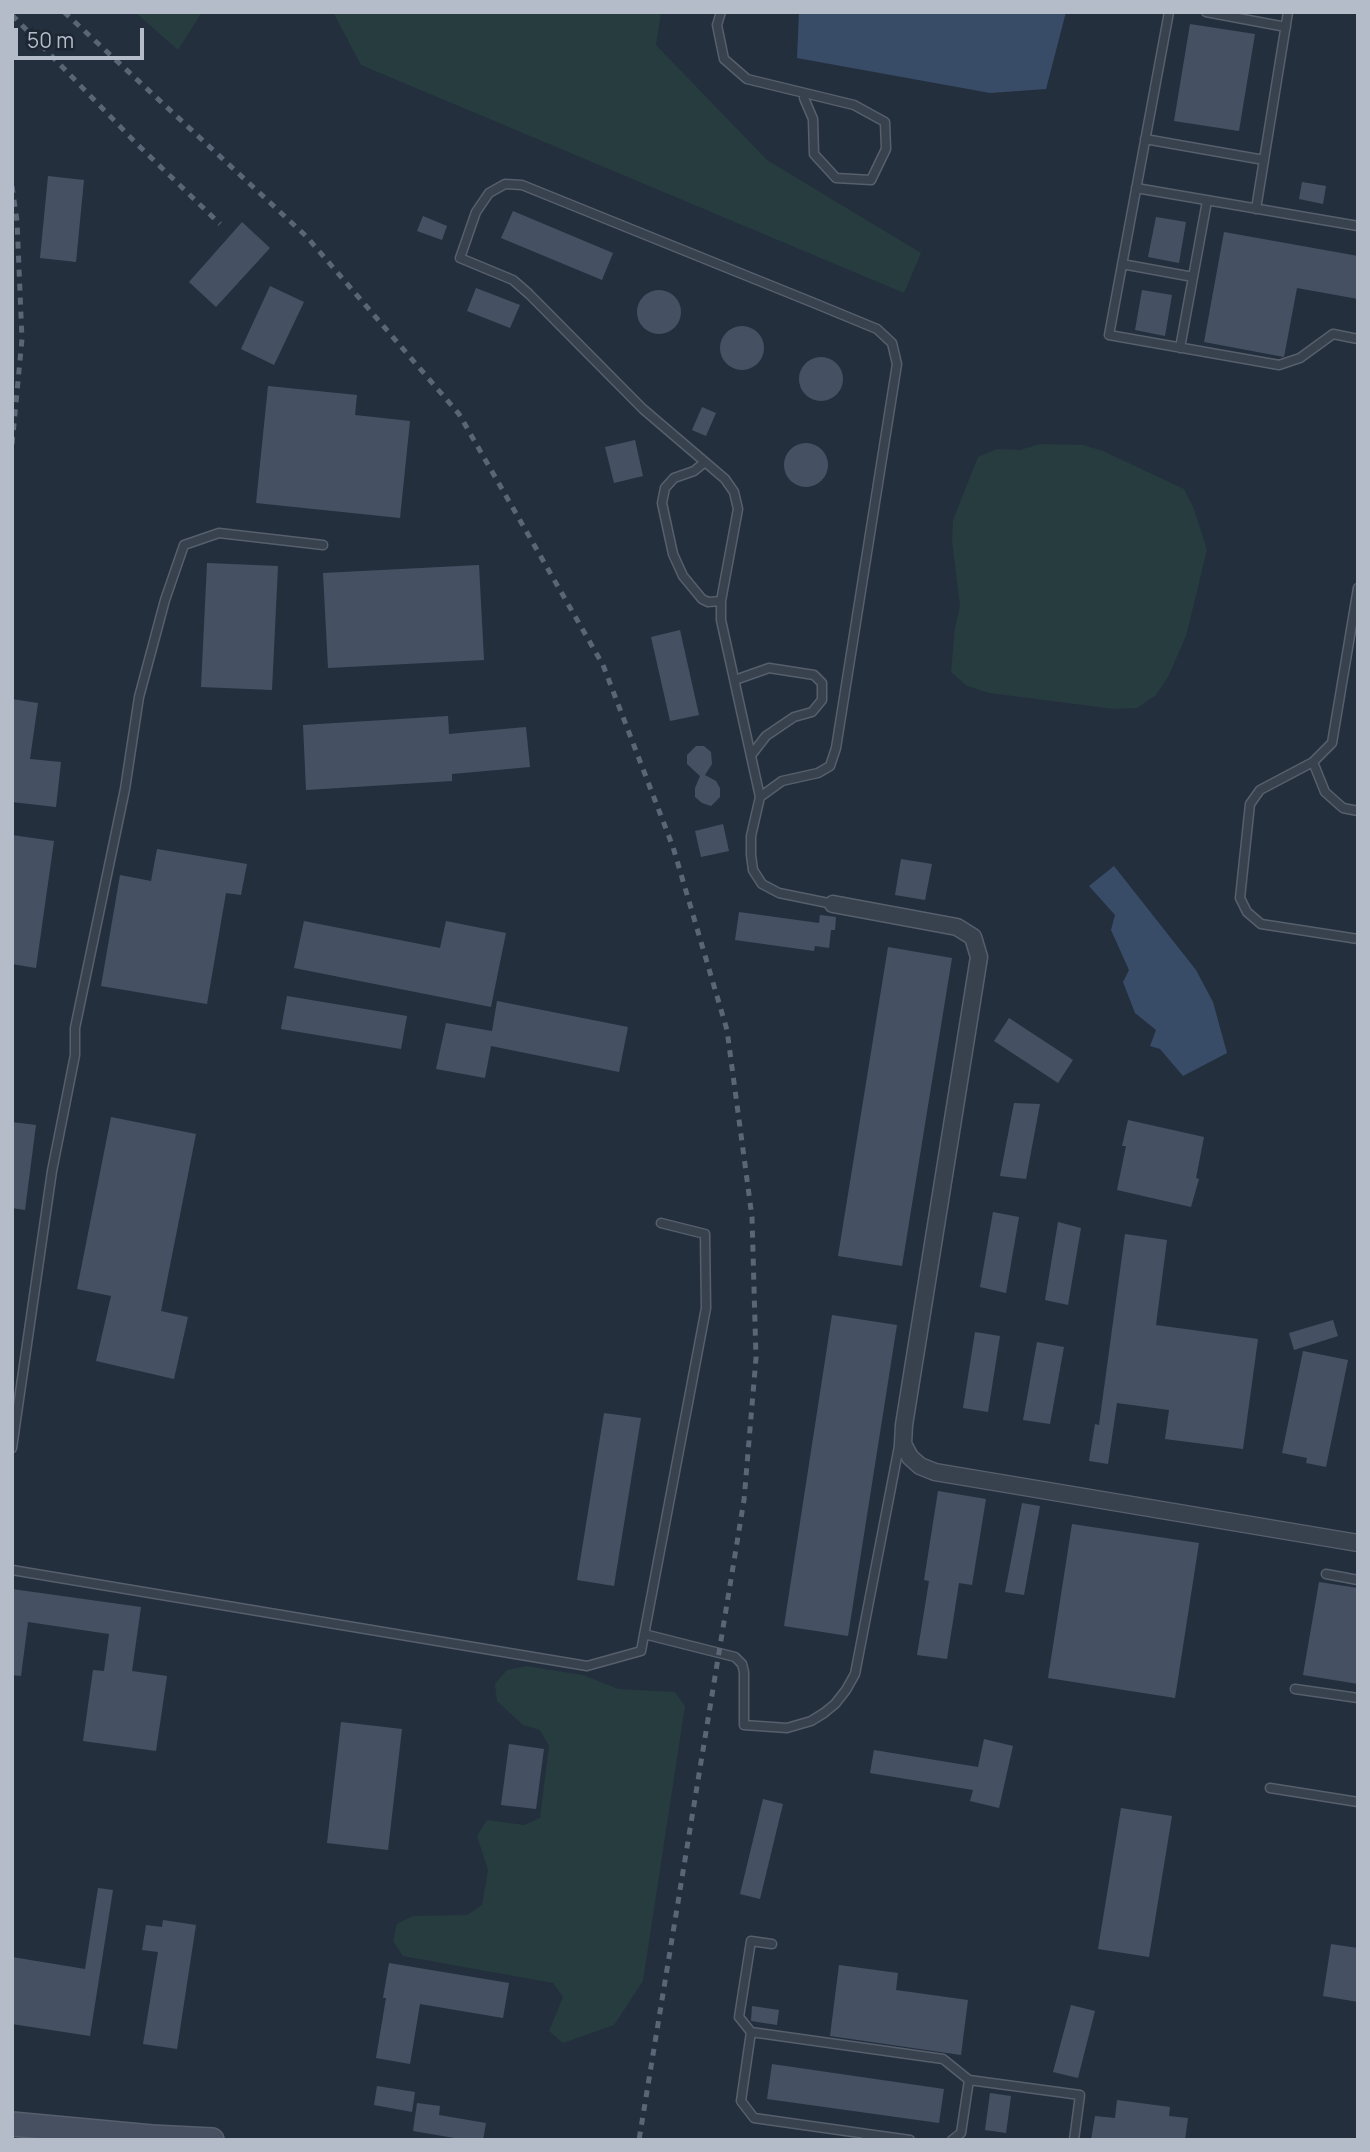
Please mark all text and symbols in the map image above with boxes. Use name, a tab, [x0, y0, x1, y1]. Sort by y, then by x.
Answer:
scale bar	[18, 14, 147, 58]
text: 50 m	[27, 26, 74, 54]

